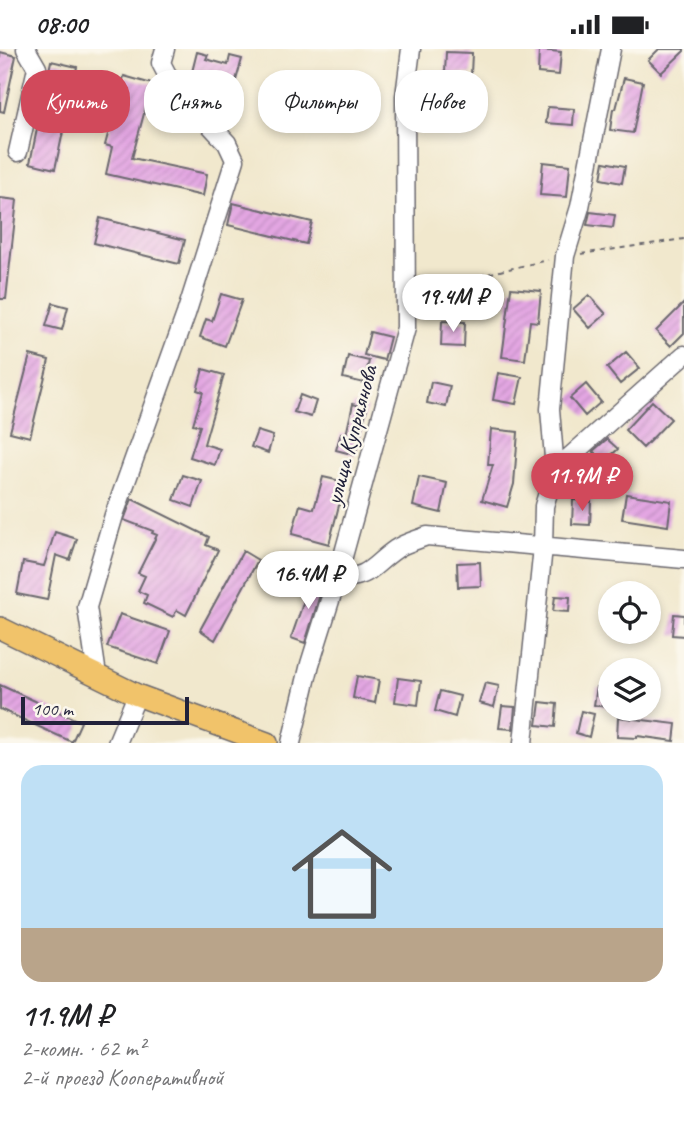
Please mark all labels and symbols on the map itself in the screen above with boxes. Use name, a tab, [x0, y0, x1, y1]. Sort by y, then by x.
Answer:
pin: 19.4M ₽	[388, 275, 518, 334]
street label: улица Куприянова	[317, 361, 384, 510]
pin: 11.9M ₽	[517, 454, 647, 513]
pin: 16.4M ₽	[243, 552, 373, 611]
scale bar	[21, 694, 189, 726]

